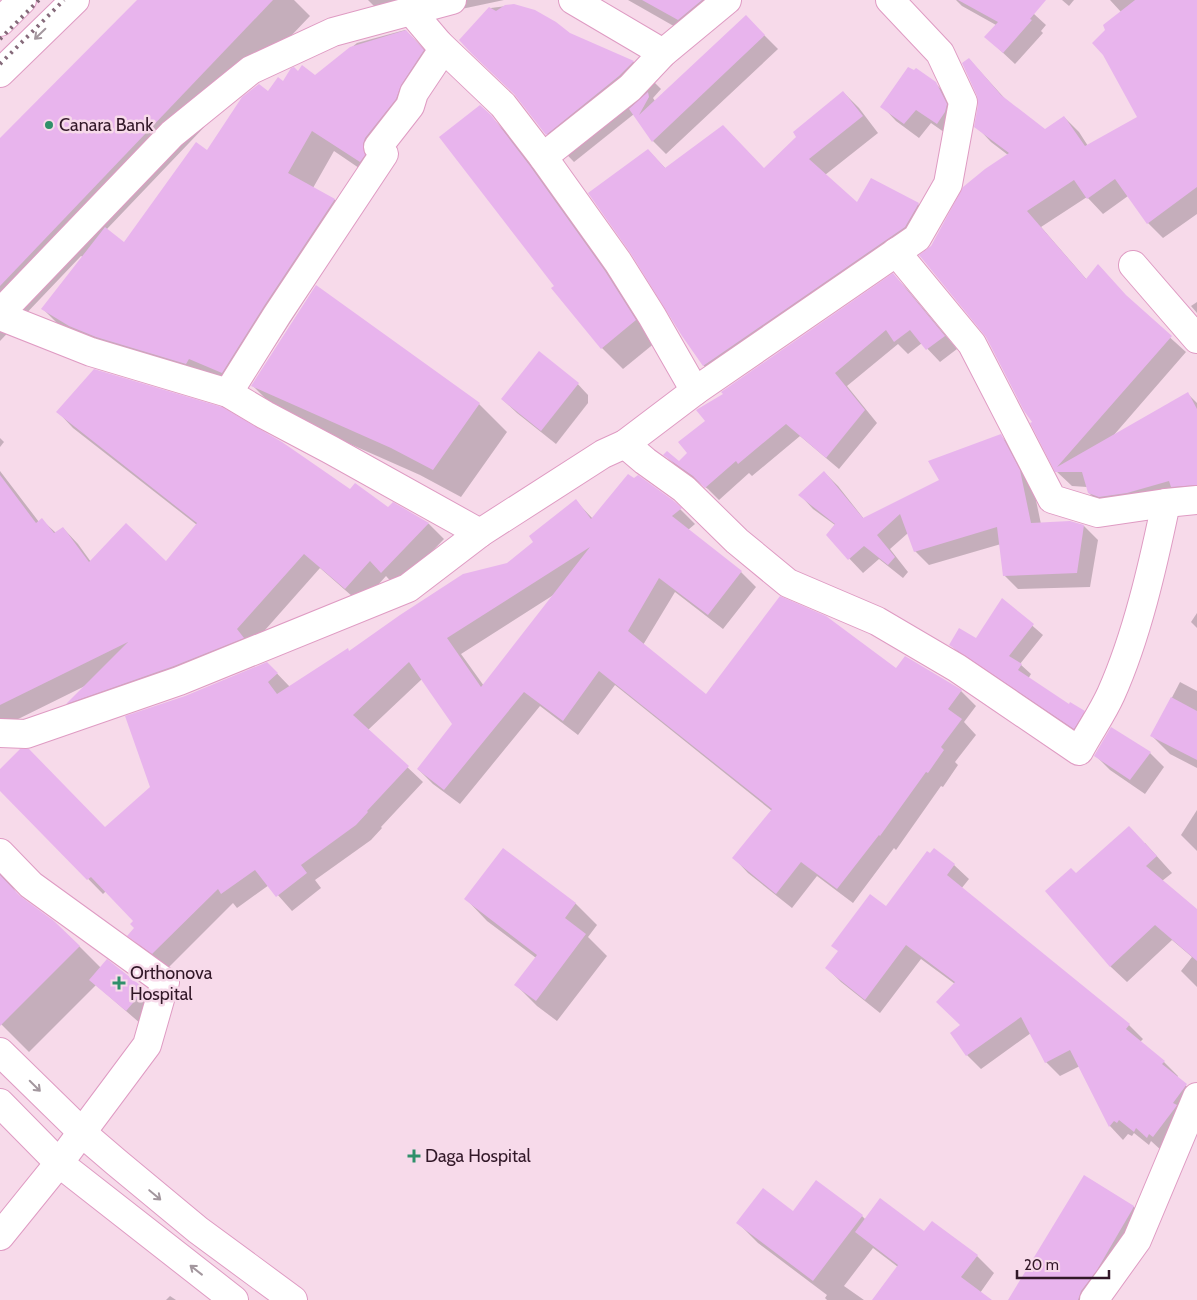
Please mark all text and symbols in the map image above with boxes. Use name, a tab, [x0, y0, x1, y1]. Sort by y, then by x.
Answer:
one-way arrow	[34, 28, 47, 40]
place label: Canara Bank	[59, 114, 154, 136]
marker: Canara Bank	[43, 119, 55, 131]
place label: Orthonova Hospital	[130, 962, 213, 1005]
marker: Orthonova Hospital	[112, 976, 126, 990]
one-way arrow	[29, 1079, 41, 1092]
place label: Daga Hospital	[425, 1145, 532, 1167]
marker: Daga Hospital	[407, 1149, 421, 1163]
one-way arrow	[148, 1189, 161, 1200]
scale bar	[1017, 1248, 1110, 1280]
text: 20 m	[1024, 1256, 1059, 1274]
one-way arrow	[189, 1265, 203, 1275]

